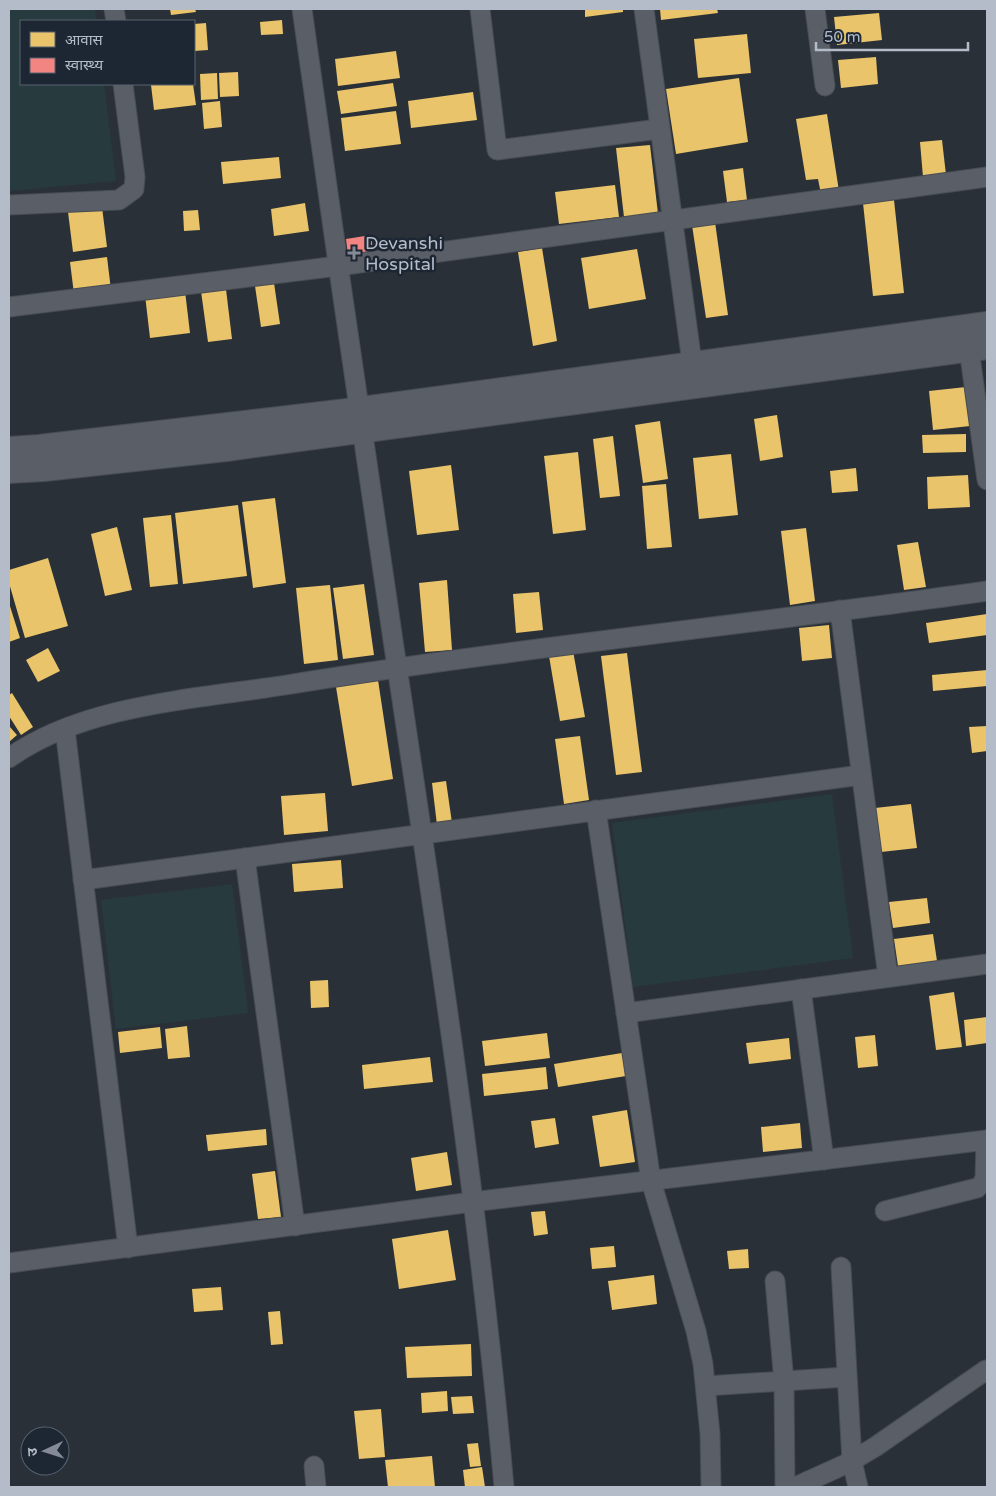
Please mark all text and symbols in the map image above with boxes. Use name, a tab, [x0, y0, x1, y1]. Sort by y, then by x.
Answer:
legend	[20, 20, 195, 85]
scale bar	[816, 20, 968, 52]
text: 50 m	[824, 28, 861, 46]
text: आवास	[65, 31, 104, 49]
text: स्वास्थ्य	[65, 56, 103, 74]
place label: Devanshi Hospital	[365, 232, 443, 275]
marker: Devanshi Hospital	[347, 246, 361, 260]
north arrow	[20, 1426, 70, 1476]
text: उ	[24, 1446, 41, 1457]

